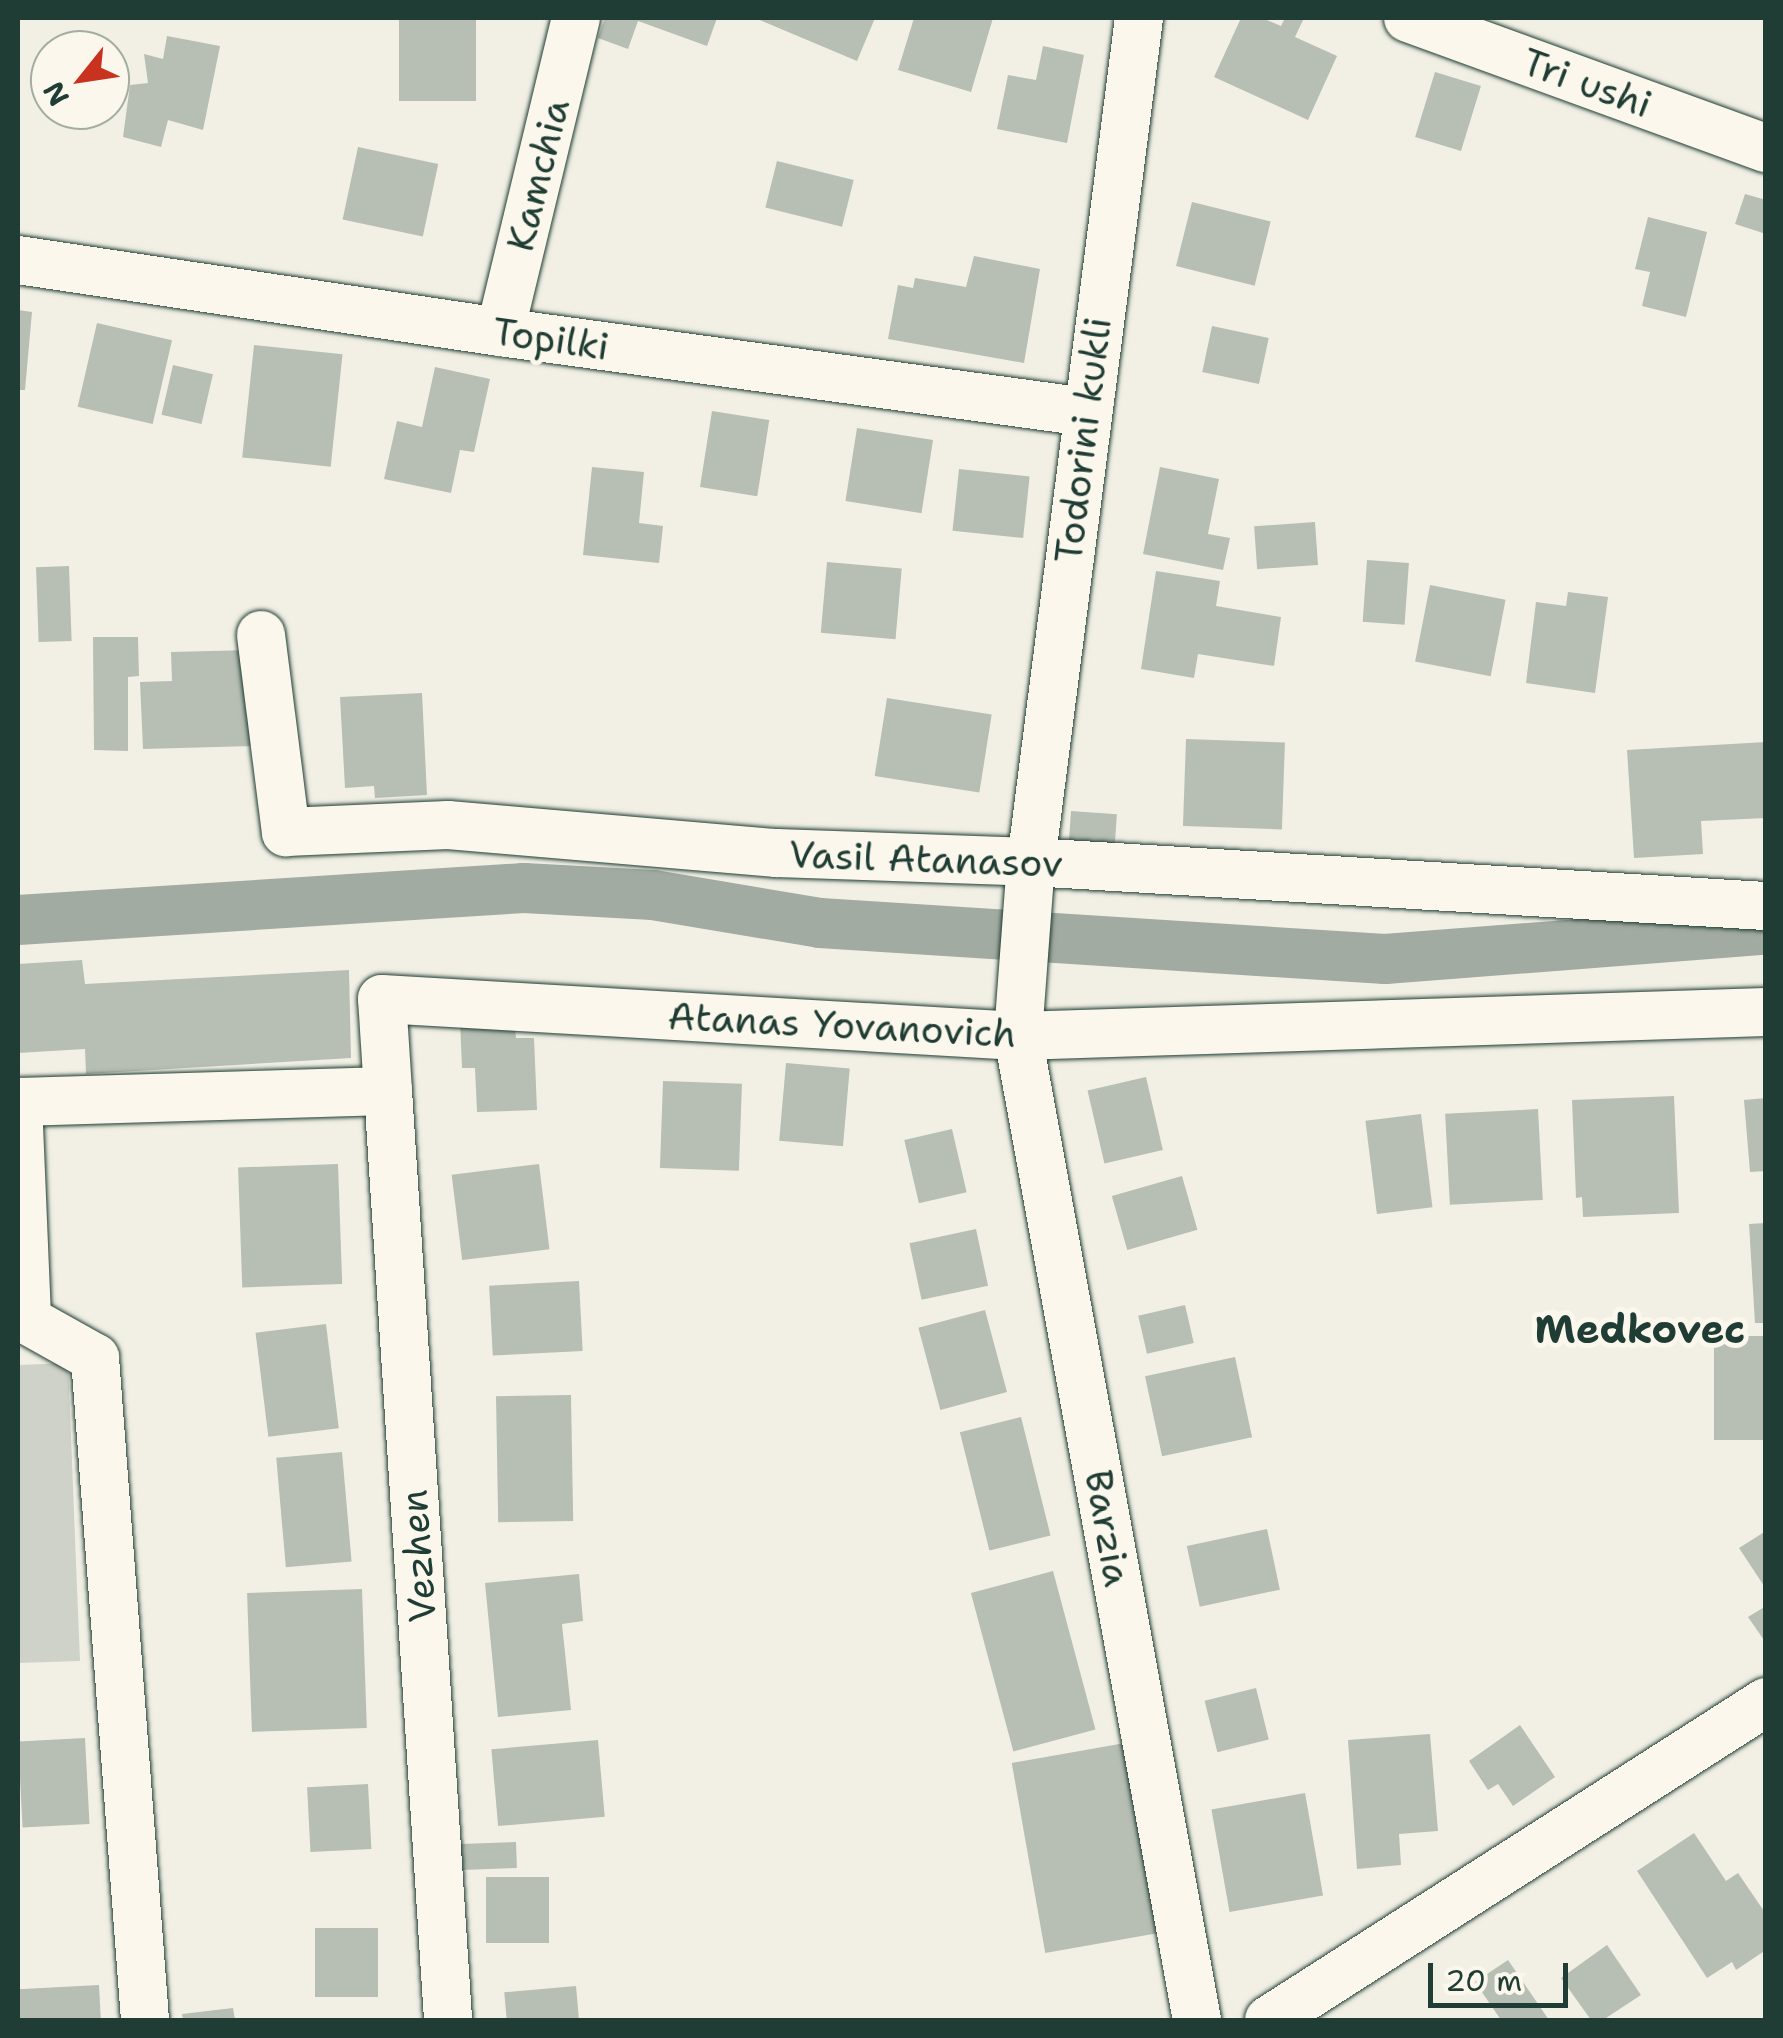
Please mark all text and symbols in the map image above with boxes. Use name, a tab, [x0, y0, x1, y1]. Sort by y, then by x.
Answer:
north arrow	[30, 30, 130, 130]
street label: Tri ushi	[1516, 39, 1658, 127]
text: N	[34, 75, 78, 113]
street label: Kamchia	[497, 94, 579, 256]
street label: Topilki	[490, 308, 612, 370]
street label: Todorini kukli	[1045, 314, 1121, 566]
street label: Vasil Atanasov	[788, 831, 1064, 887]
street label: Atanas Yovanovich	[667, 993, 1017, 1057]
district label: Medkovec	[1535, 1305, 1745, 1353]
street label: Barzia	[1075, 1466, 1141, 1590]
street label: Vezhen	[391, 1488, 445, 1624]
scale bar	[1433, 1943, 1573, 2005]
text: 20 m	[1445, 1960, 1522, 2001]

